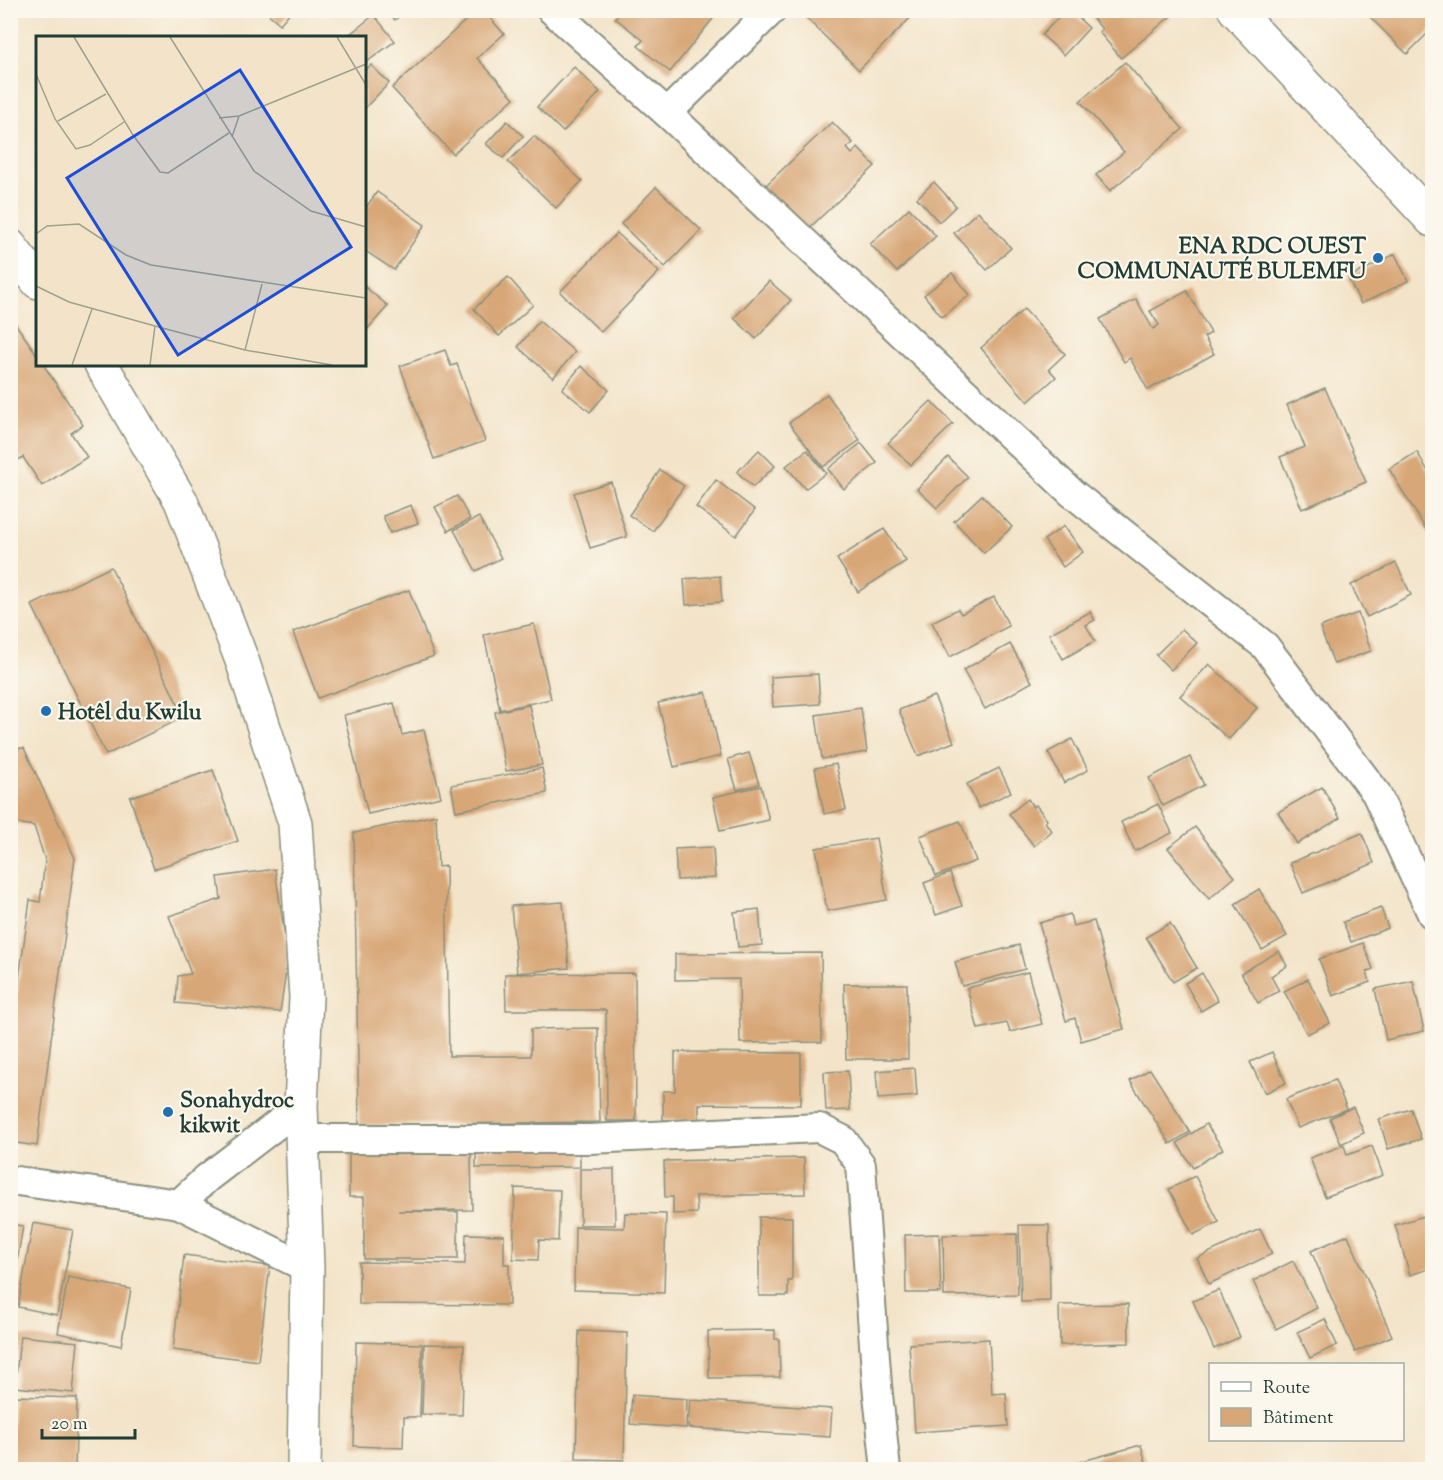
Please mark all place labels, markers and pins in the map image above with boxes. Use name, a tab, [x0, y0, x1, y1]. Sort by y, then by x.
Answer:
place label: ENA RDC OUEST COMMUNAUTÉ BULEMFU	[1078, 232, 1367, 289]
marker: ENA RDC OUEST COMMUNAUTÉ BULEMFU	[1371, 251, 1385, 265]
place label: Hotêl du Kwilu	[58, 698, 202, 730]
marker: Hotêl du Kwilu	[39, 704, 53, 718]
place label: Sonahydroc kikwit	[179, 1086, 294, 1143]
marker: Sonahydroc kikwit	[161, 1105, 175, 1119]

